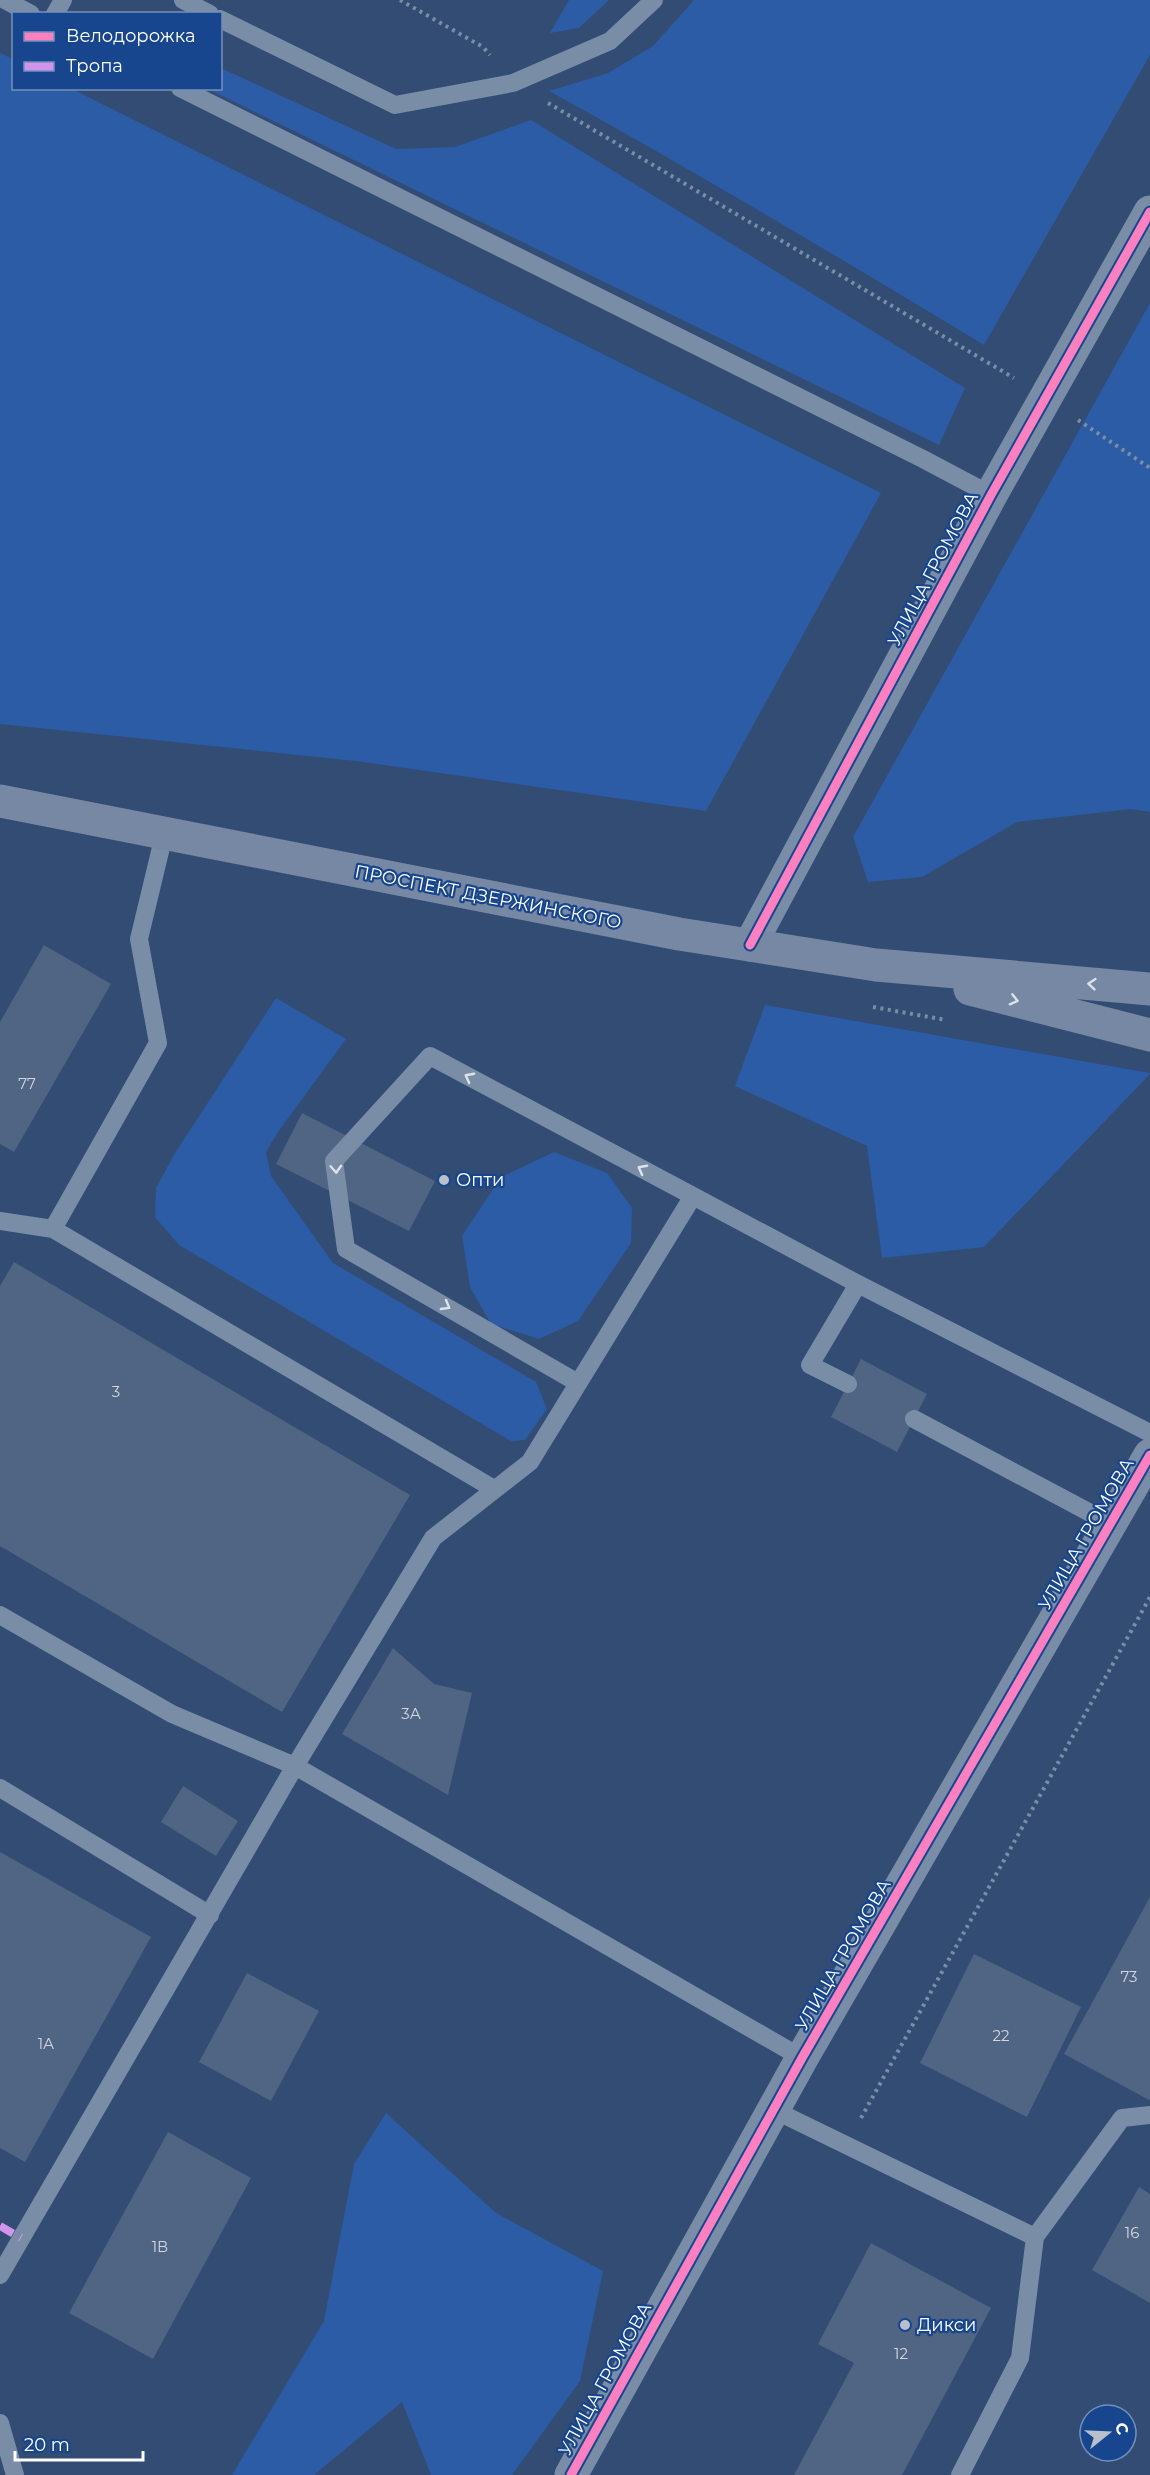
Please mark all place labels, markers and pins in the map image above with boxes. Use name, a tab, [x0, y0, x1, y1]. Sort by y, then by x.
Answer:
place label: Опти	[456, 1169, 504, 1191]
marker: Опти	[437, 1173, 451, 1187]
place label: Дикси	[917, 2314, 976, 2336]
marker: Дикси	[898, 2318, 912, 2332]

